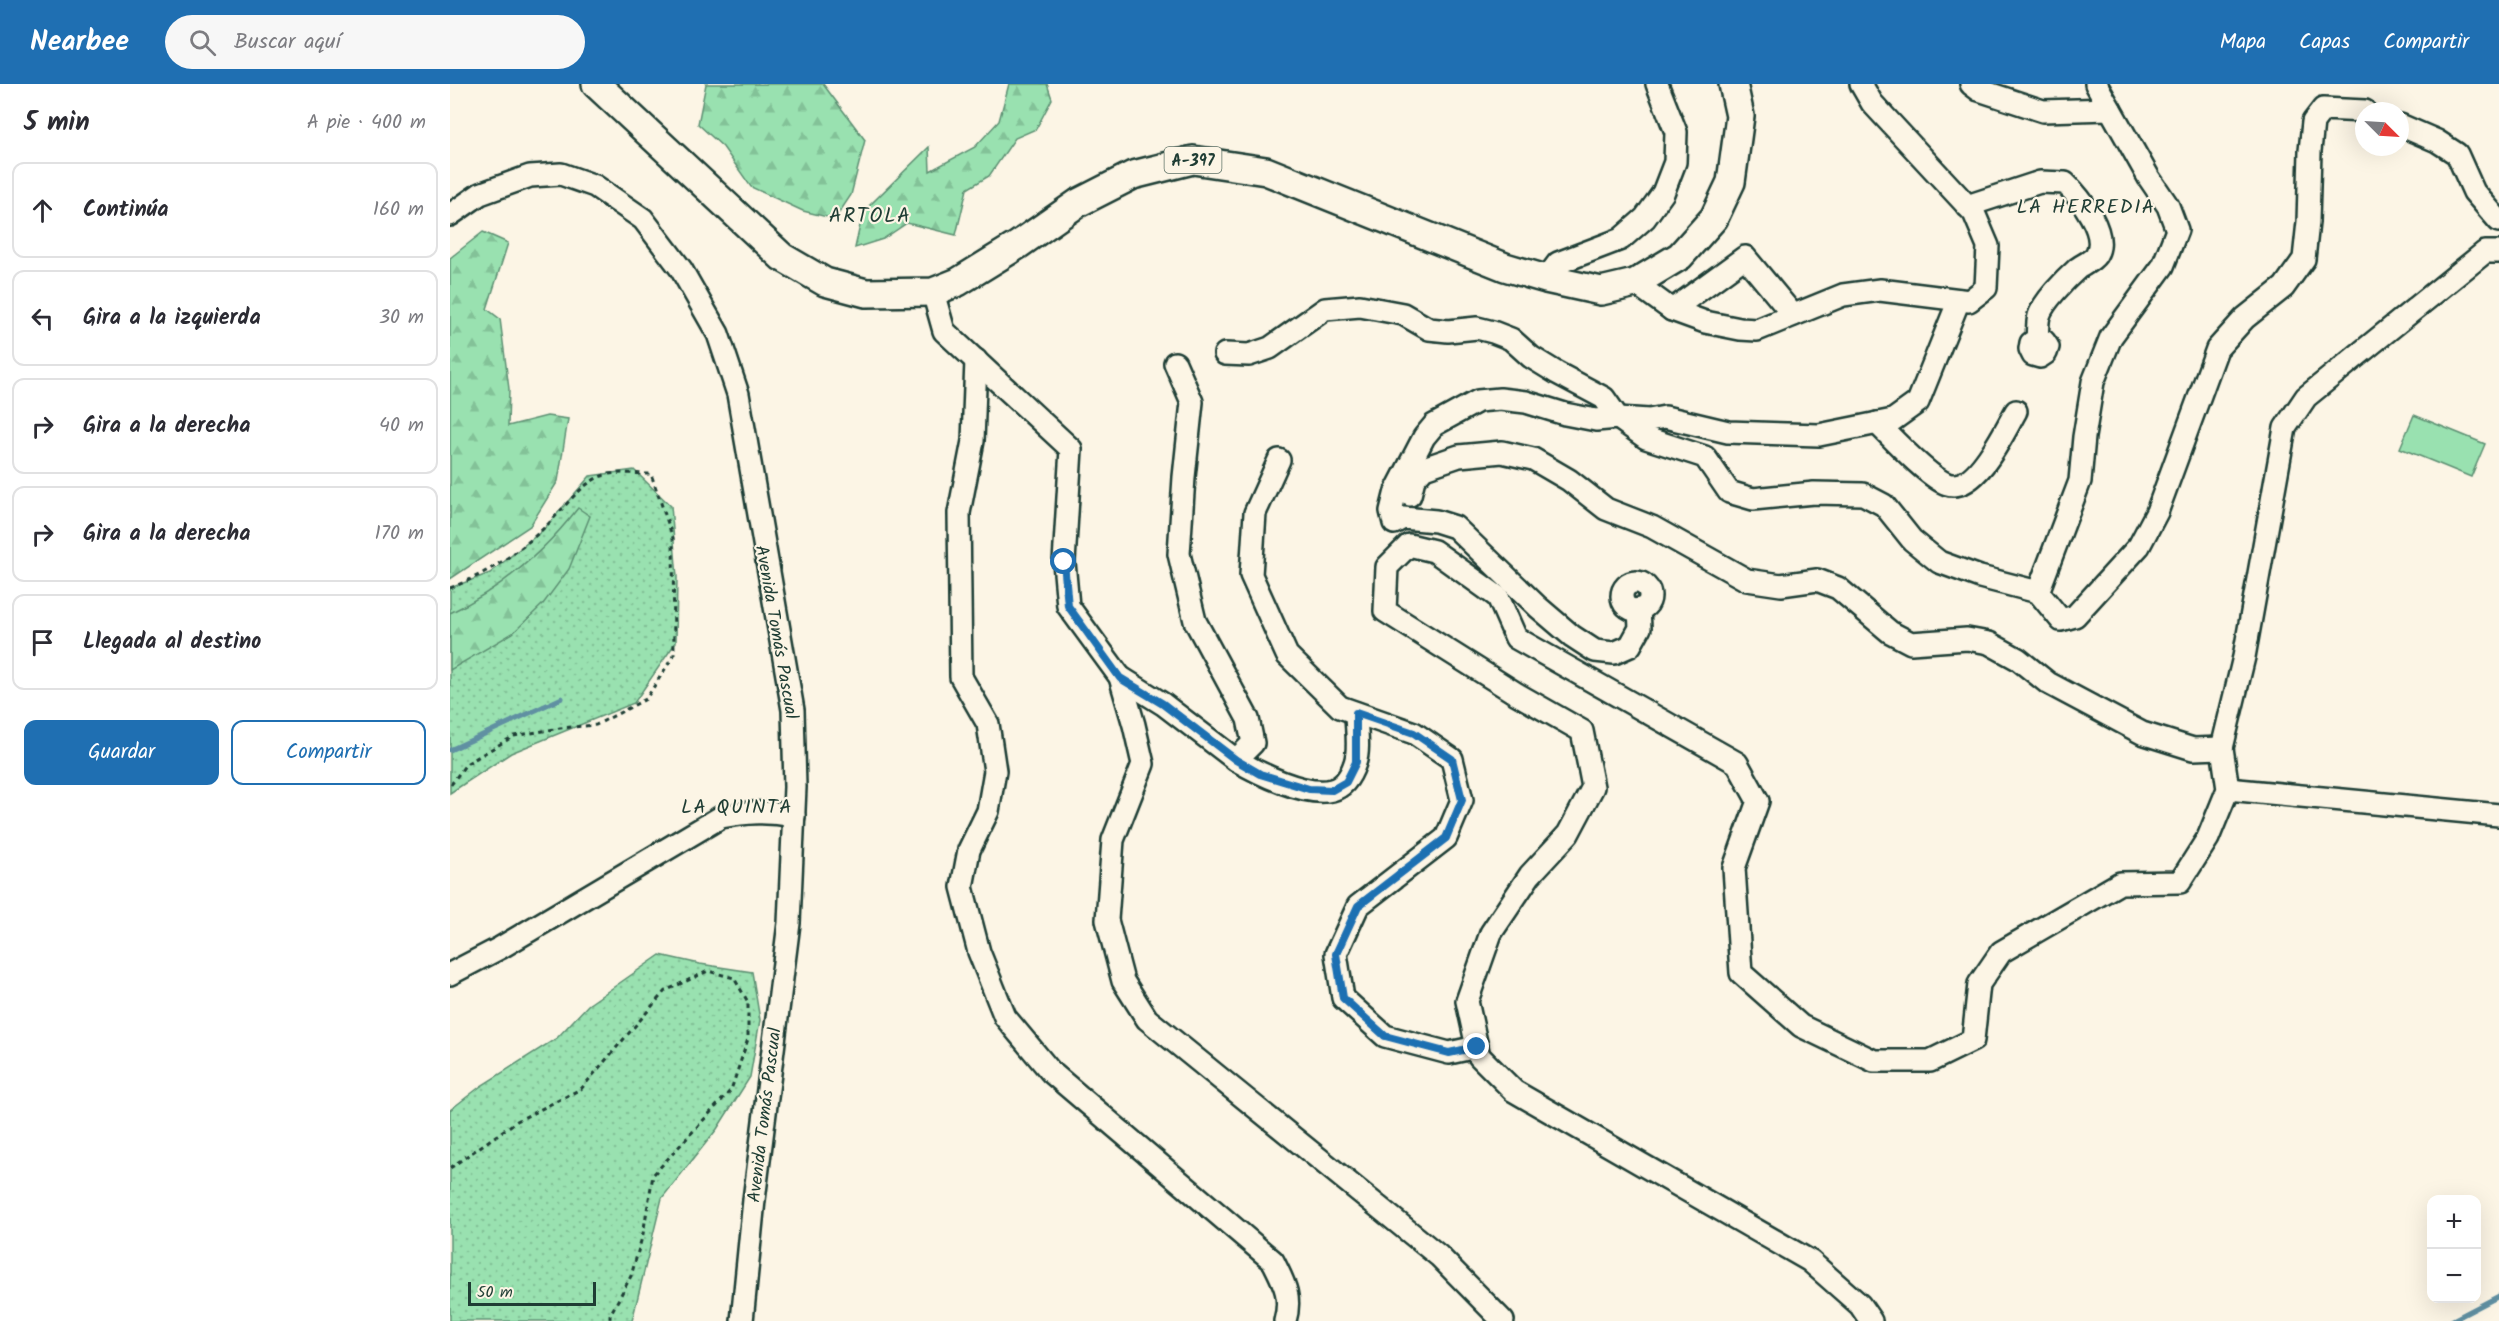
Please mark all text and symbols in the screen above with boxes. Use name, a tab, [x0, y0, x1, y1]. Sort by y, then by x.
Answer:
search box	[165, 15, 585, 69]
text: Nearbee	[30, 20, 129, 65]
text: Buscar aquí	[234, 25, 341, 60]
icon: search	[186, 26, 219, 59]
text: Mapa	[2220, 26, 2266, 59]
text: Capas	[2299, 26, 2350, 59]
text: Compartir	[2383, 26, 2469, 59]
text: 5 min	[24, 102, 90, 144]
north arrow	[2355, 102, 2409, 156]
text: A pie · 400 m	[307, 107, 426, 139]
road number: A-397	[1164, 147, 1221, 173]
district label: LA HERREDIA	[2016, 192, 2156, 224]
text: Continúa	[83, 193, 168, 228]
icon: ahead	[26, 194, 59, 227]
text: 160 m	[373, 194, 424, 226]
district label: ARTOLA	[829, 200, 911, 233]
text: Gira a la izquierda	[83, 301, 261, 336]
icon: left	[26, 302, 59, 335]
text: 30 m	[379, 302, 424, 334]
text: Gira a la derecha	[83, 409, 250, 444]
icon: right	[26, 410, 59, 443]
text: 40 m	[379, 410, 424, 442]
text: Gira a la derecha	[83, 517, 250, 552]
icon: right	[26, 518, 59, 551]
text: 170 m	[375, 518, 424, 550]
street label: Avenida Tomás Pascual	[746, 543, 805, 722]
route start	[1050, 548, 1076, 574]
text: Llegada al destino	[83, 625, 261, 660]
icon: arrive	[26, 626, 59, 659]
button: Guardar	[24, 720, 219, 785]
button: Compartir	[231, 720, 426, 785]
district label: LA QUINTA	[681, 792, 793, 824]
street label: Avenida Tomás Pascual	[740, 1025, 791, 1204]
route end	[1463, 1033, 1489, 1059]
map controls	[2427, 1195, 2481, 1303]
button: +	[2427, 1195, 2481, 1249]
button: −	[2427, 1249, 2481, 1303]
scale bar	[468, 1279, 596, 1306]
text: 50 m	[477, 1280, 513, 1305]

